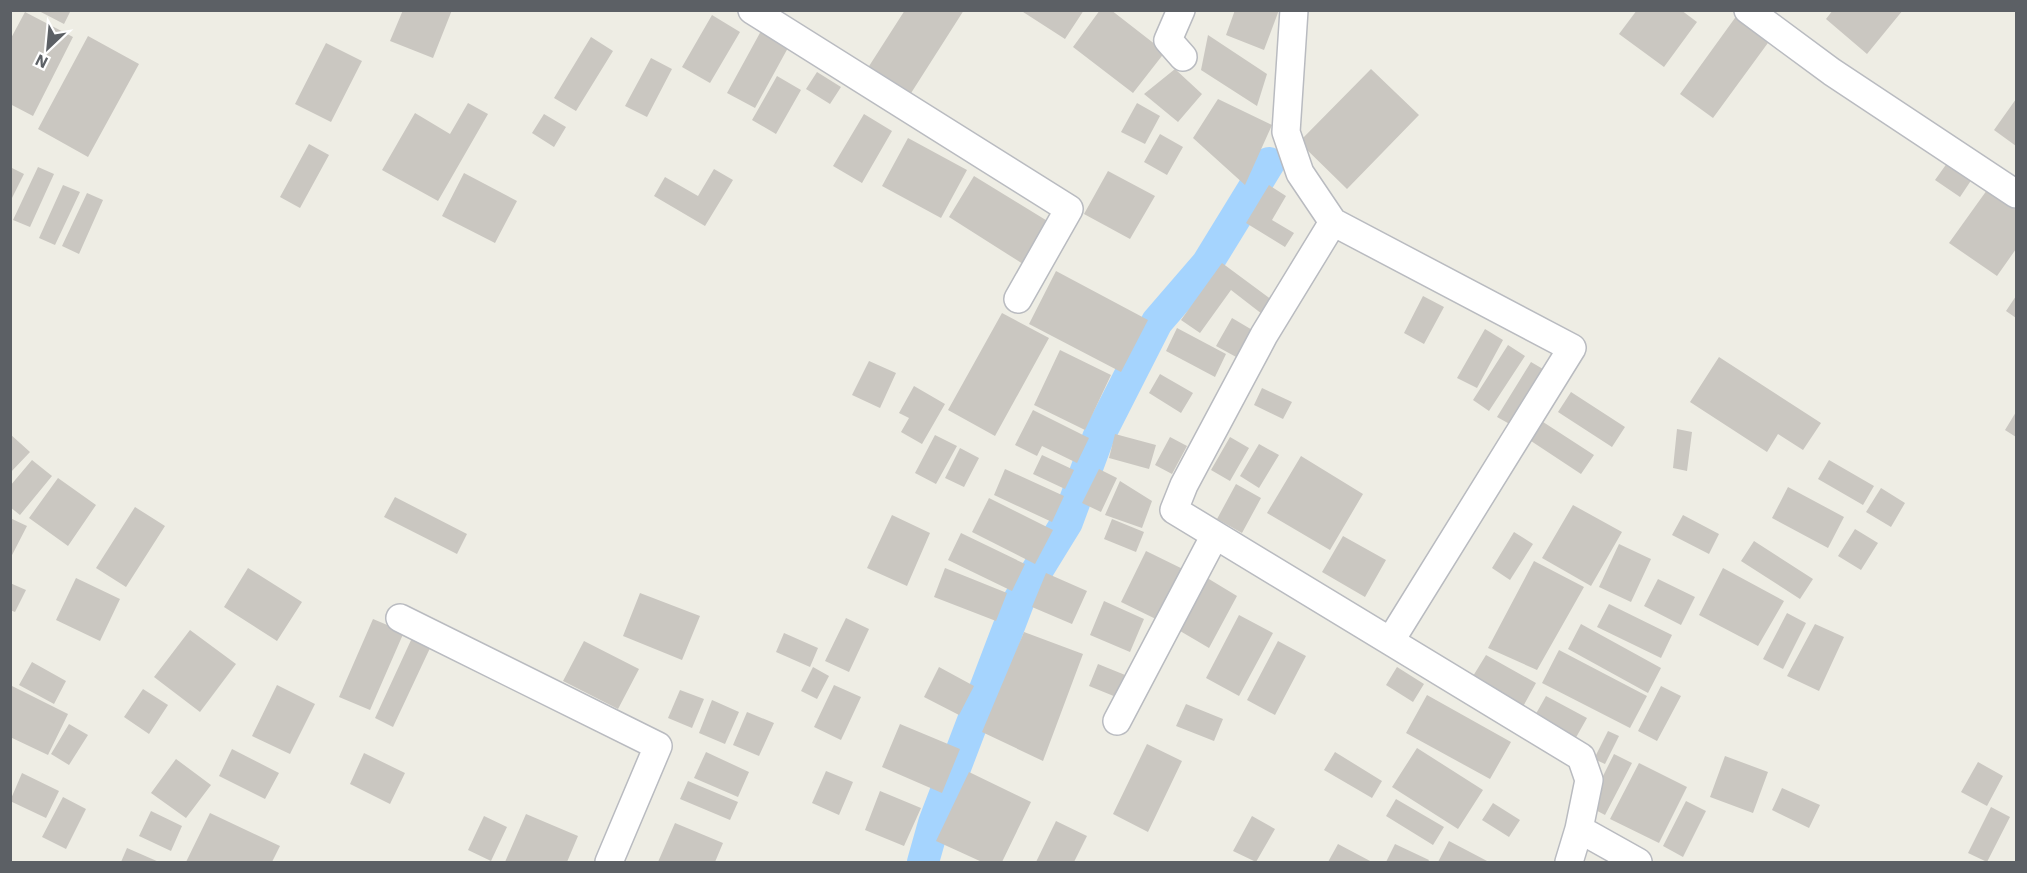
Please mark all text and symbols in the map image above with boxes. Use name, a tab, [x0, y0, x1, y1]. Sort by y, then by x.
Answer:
north arrow	[18, 18, 78, 78]
text: N	[32, 50, 51, 73]

